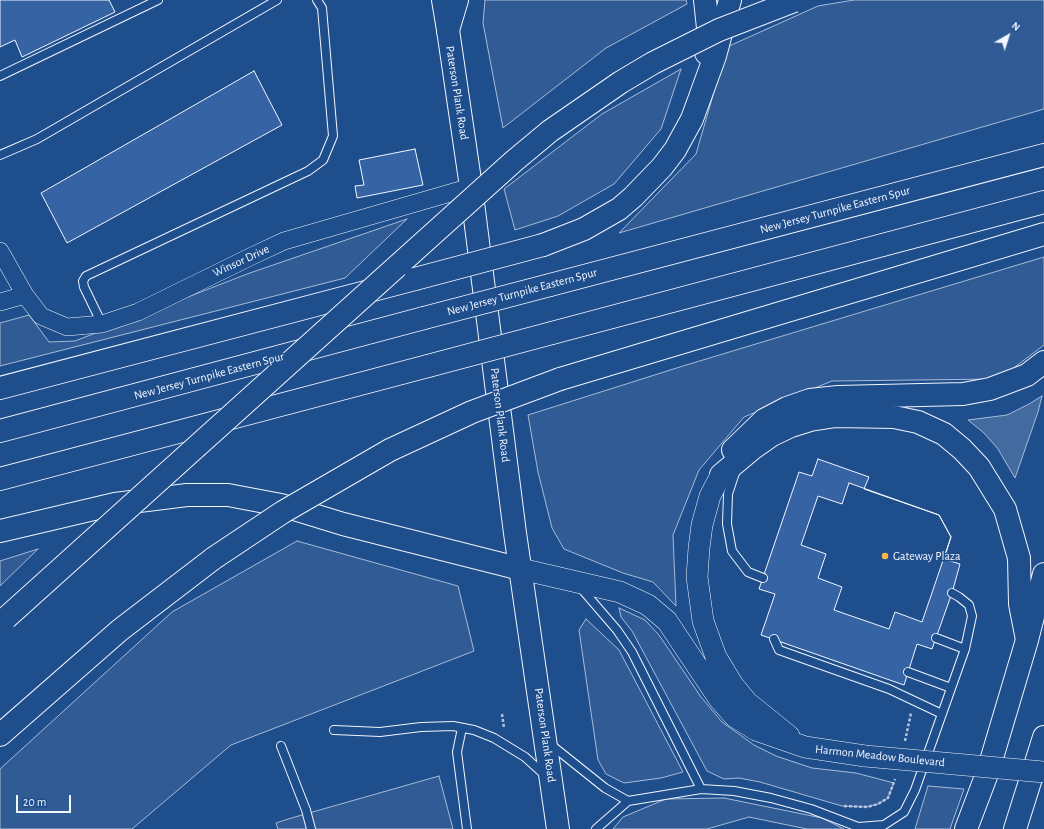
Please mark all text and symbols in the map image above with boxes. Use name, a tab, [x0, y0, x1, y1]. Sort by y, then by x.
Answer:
north arrow	[988, 16, 1028, 56]
text: N	[1009, 20, 1022, 33]
street label: Paterson Plank Road	[442, 45, 472, 141]
street label: New Jersey Turnpike Eastern Spur	[758, 183, 912, 237]
street label: Winsor Drive	[210, 242, 272, 280]
street label: New Jersey Turnpike Eastern Spur	[445, 265, 599, 319]
street label: New Jersey Turnpike Eastern Spur	[132, 349, 286, 403]
street label: Paterson Plank Road	[487, 367, 513, 463]
place label: Gateway Plaza	[893, 549, 960, 563]
marker: Gateway Plaza	[880, 551, 890, 561]
street label: Paterson Plank Road	[531, 687, 559, 783]
street label: Harmon Meadow Boulevard	[814, 742, 946, 770]
scale bar	[18, 787, 73, 813]
text: 20 m	[23, 796, 46, 808]

